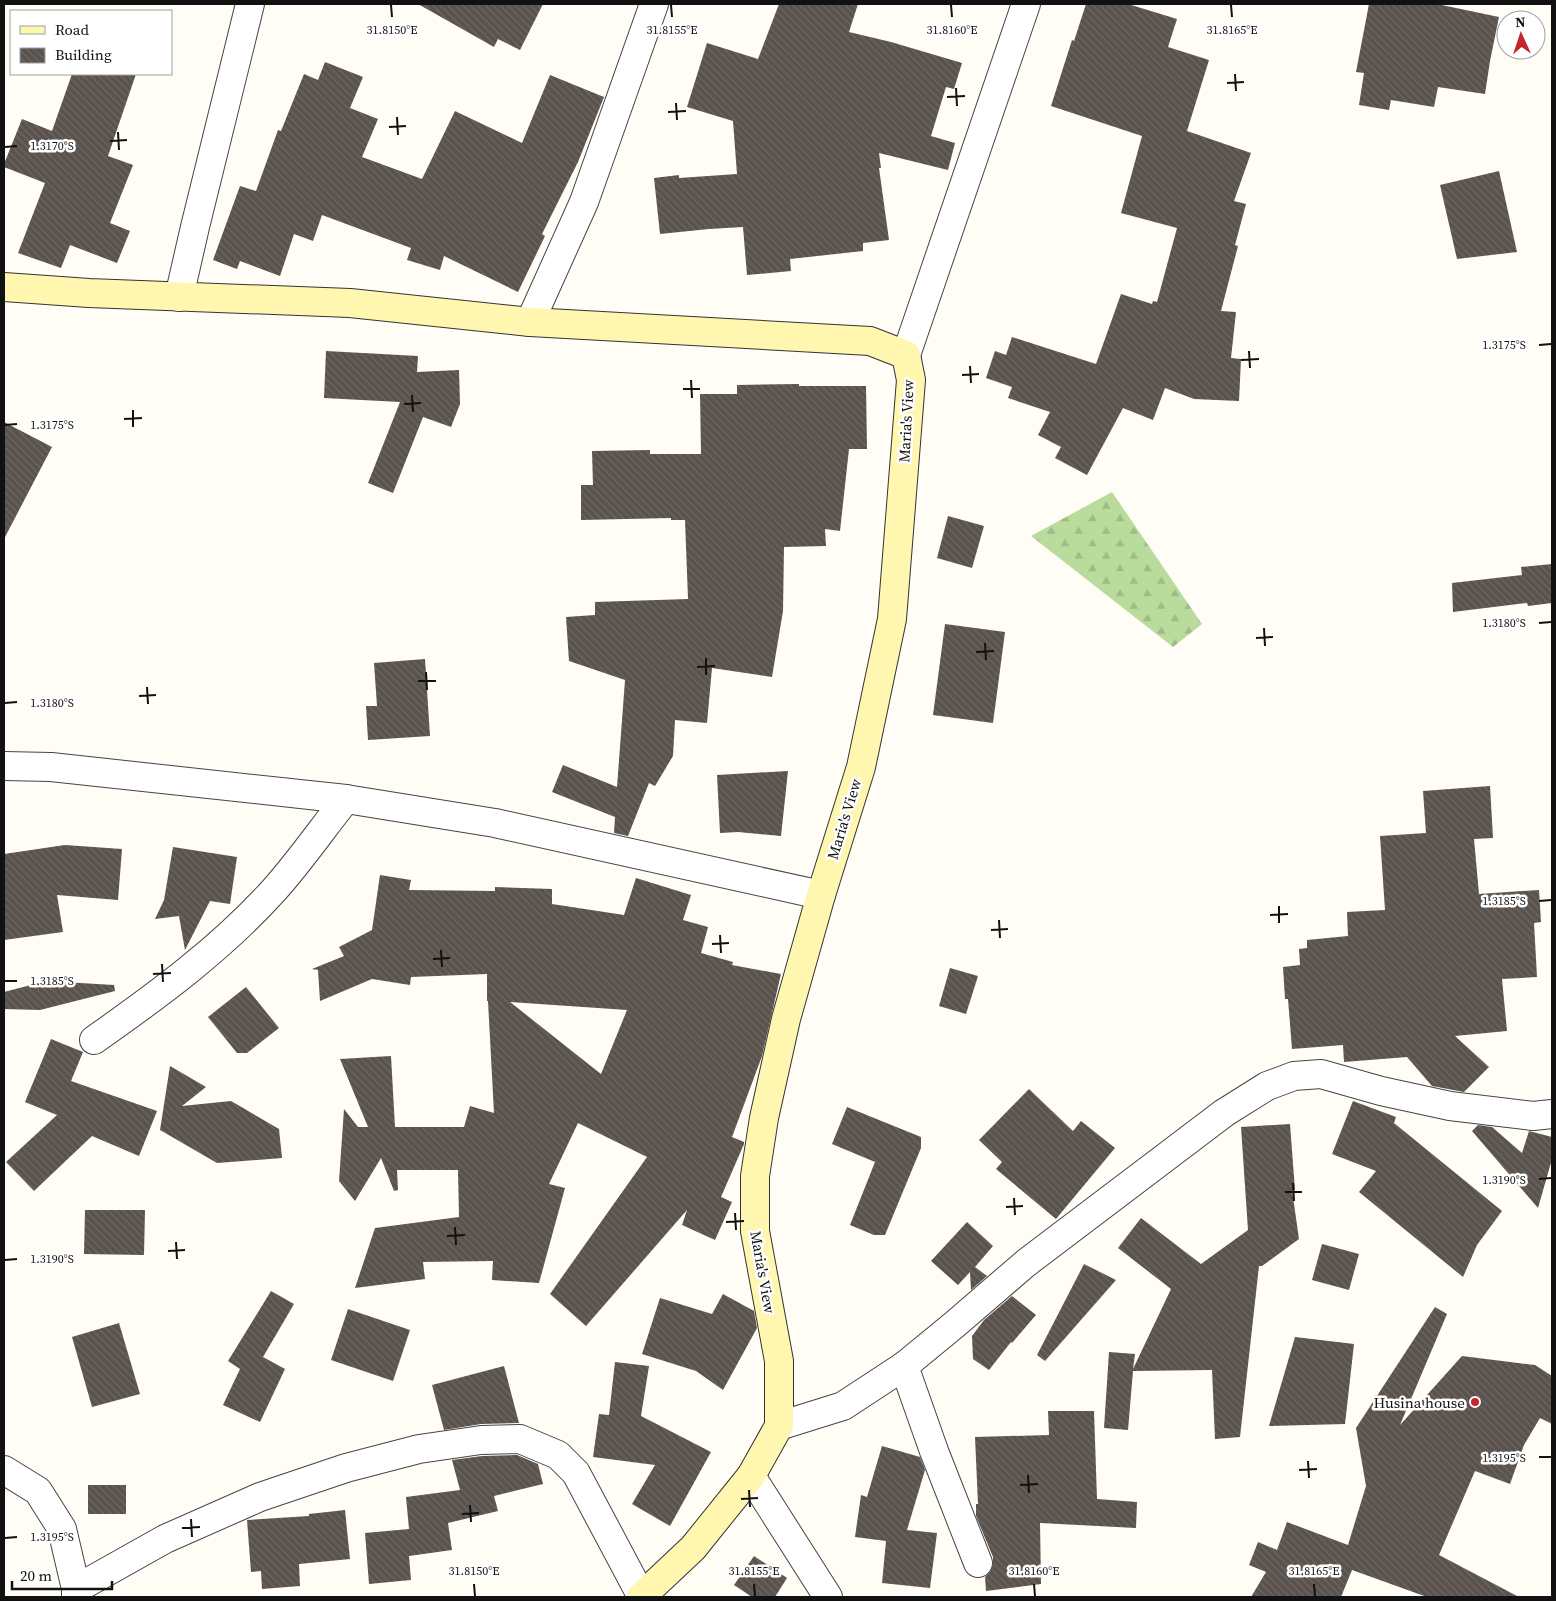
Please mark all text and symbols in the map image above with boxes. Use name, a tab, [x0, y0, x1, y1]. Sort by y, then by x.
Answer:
legend	[10, 10, 172, 75]
north arrow	[1496, 10, 1546, 60]
text: N	[1515, 12, 1526, 32]
text: Road	[55, 19, 89, 40]
text: 31.8150°E	[367, 22, 417, 38]
text: 31.8155°E	[647, 22, 697, 38]
text: 31.8160°E	[927, 22, 977, 38]
text: 31.8165°E	[1207, 22, 1257, 38]
text: Building	[55, 44, 112, 65]
text: 1.3170°S	[30, 138, 74, 154]
text: 1.3175°S	[1482, 337, 1526, 353]
street label: Maria's View	[893, 378, 919, 463]
text: 1.3175°S	[30, 417, 74, 433]
text: 1.3180°S	[1482, 615, 1526, 631]
text: 1.3180°S	[30, 695, 74, 711]
street label: Maria's View	[822, 776, 866, 862]
text: 1.3185°S	[1482, 893, 1526, 909]
text: 1.3185°S	[30, 973, 74, 989]
text: 1.3190°S	[1482, 1172, 1526, 1188]
street label: Maria's View	[745, 1229, 781, 1315]
text: 1.3190°S	[30, 1251, 74, 1267]
place label: Husina house	[1374, 1392, 1465, 1413]
marker: Husina house	[1469, 1396, 1481, 1408]
text: 1.3195°S	[1482, 1450, 1526, 1466]
text: 1.3195°S	[30, 1529, 74, 1545]
scale bar	[12, 1558, 112, 1590]
text: 31.8150°E	[449, 1563, 499, 1579]
text: 31.8155°E	[729, 1563, 779, 1579]
text: 31.8160°E	[1009, 1563, 1059, 1579]
text: 31.8165°E	[1289, 1563, 1339, 1579]
text: 20 m	[20, 1565, 52, 1586]

